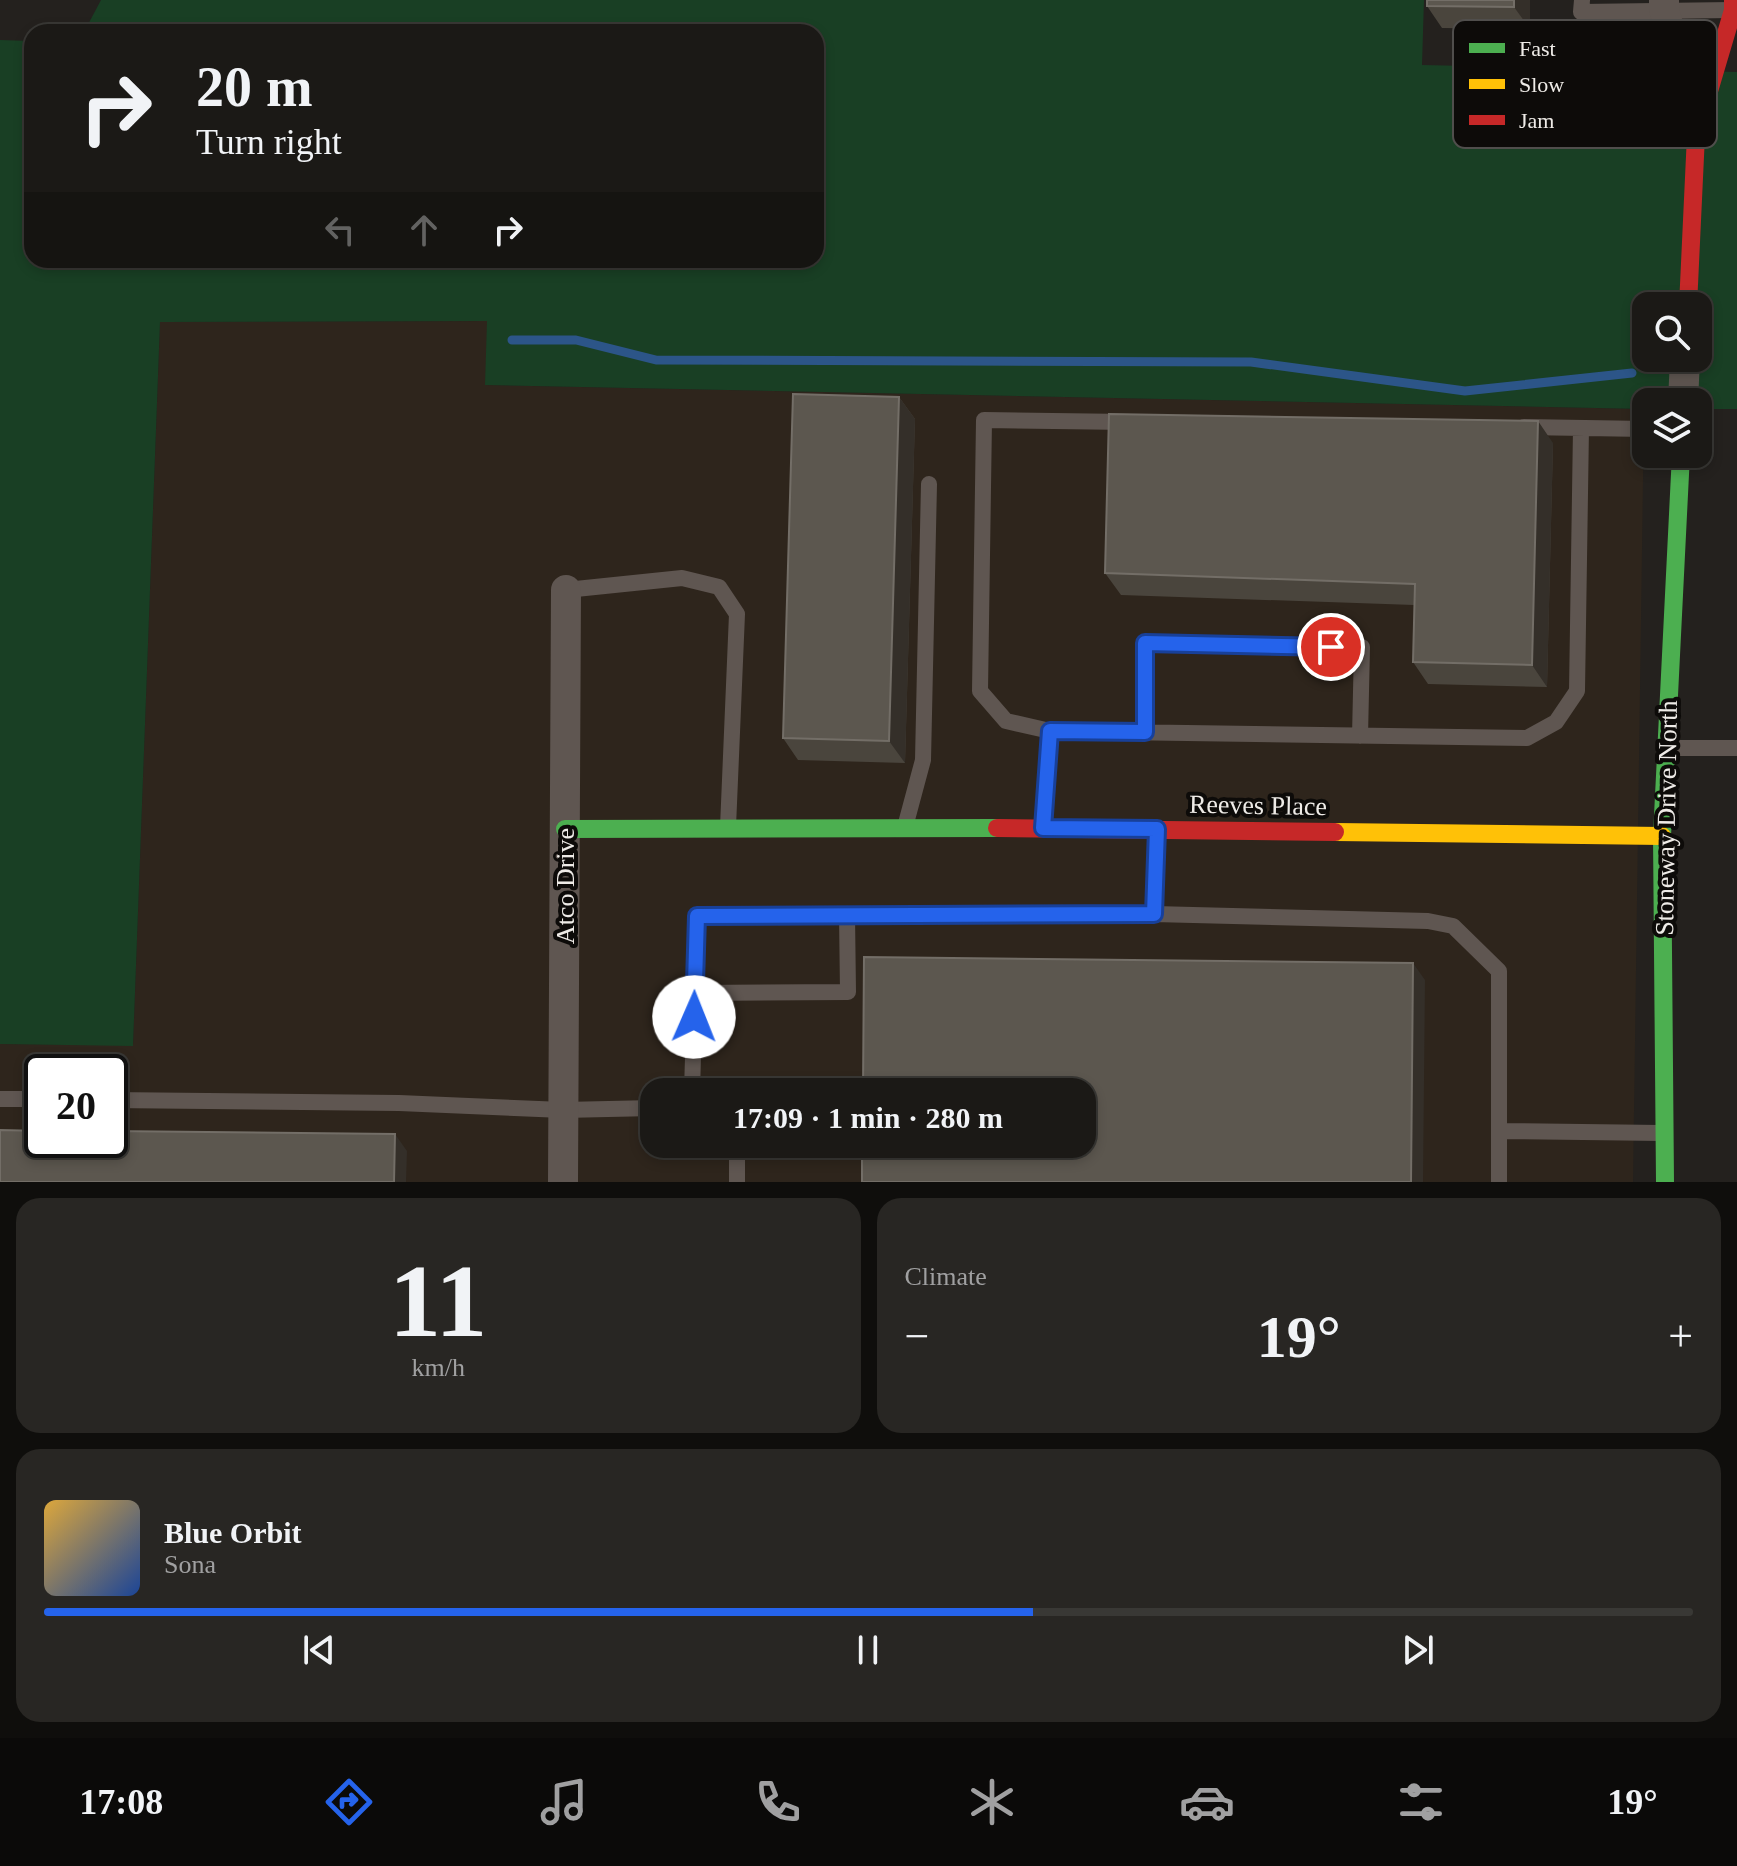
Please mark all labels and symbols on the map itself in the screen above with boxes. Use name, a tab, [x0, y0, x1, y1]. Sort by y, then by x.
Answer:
legend	[1453, 20, 1717, 148]
text: Fast	[1519, 36, 1556, 61]
text: Slow	[1519, 72, 1564, 97]
text: Jam	[1519, 108, 1554, 133]
pin	[1297, 613, 1365, 681]
street label: Stoneway Drive North	[1650, 700, 1683, 936]
street label: Reeves Place	[1189, 790, 1327, 821]
street label: Atco Drive	[551, 828, 580, 944]
position arrow	[652, 975, 736, 1059]
speed limit sign: 20	[24, 1054, 128, 1158]

